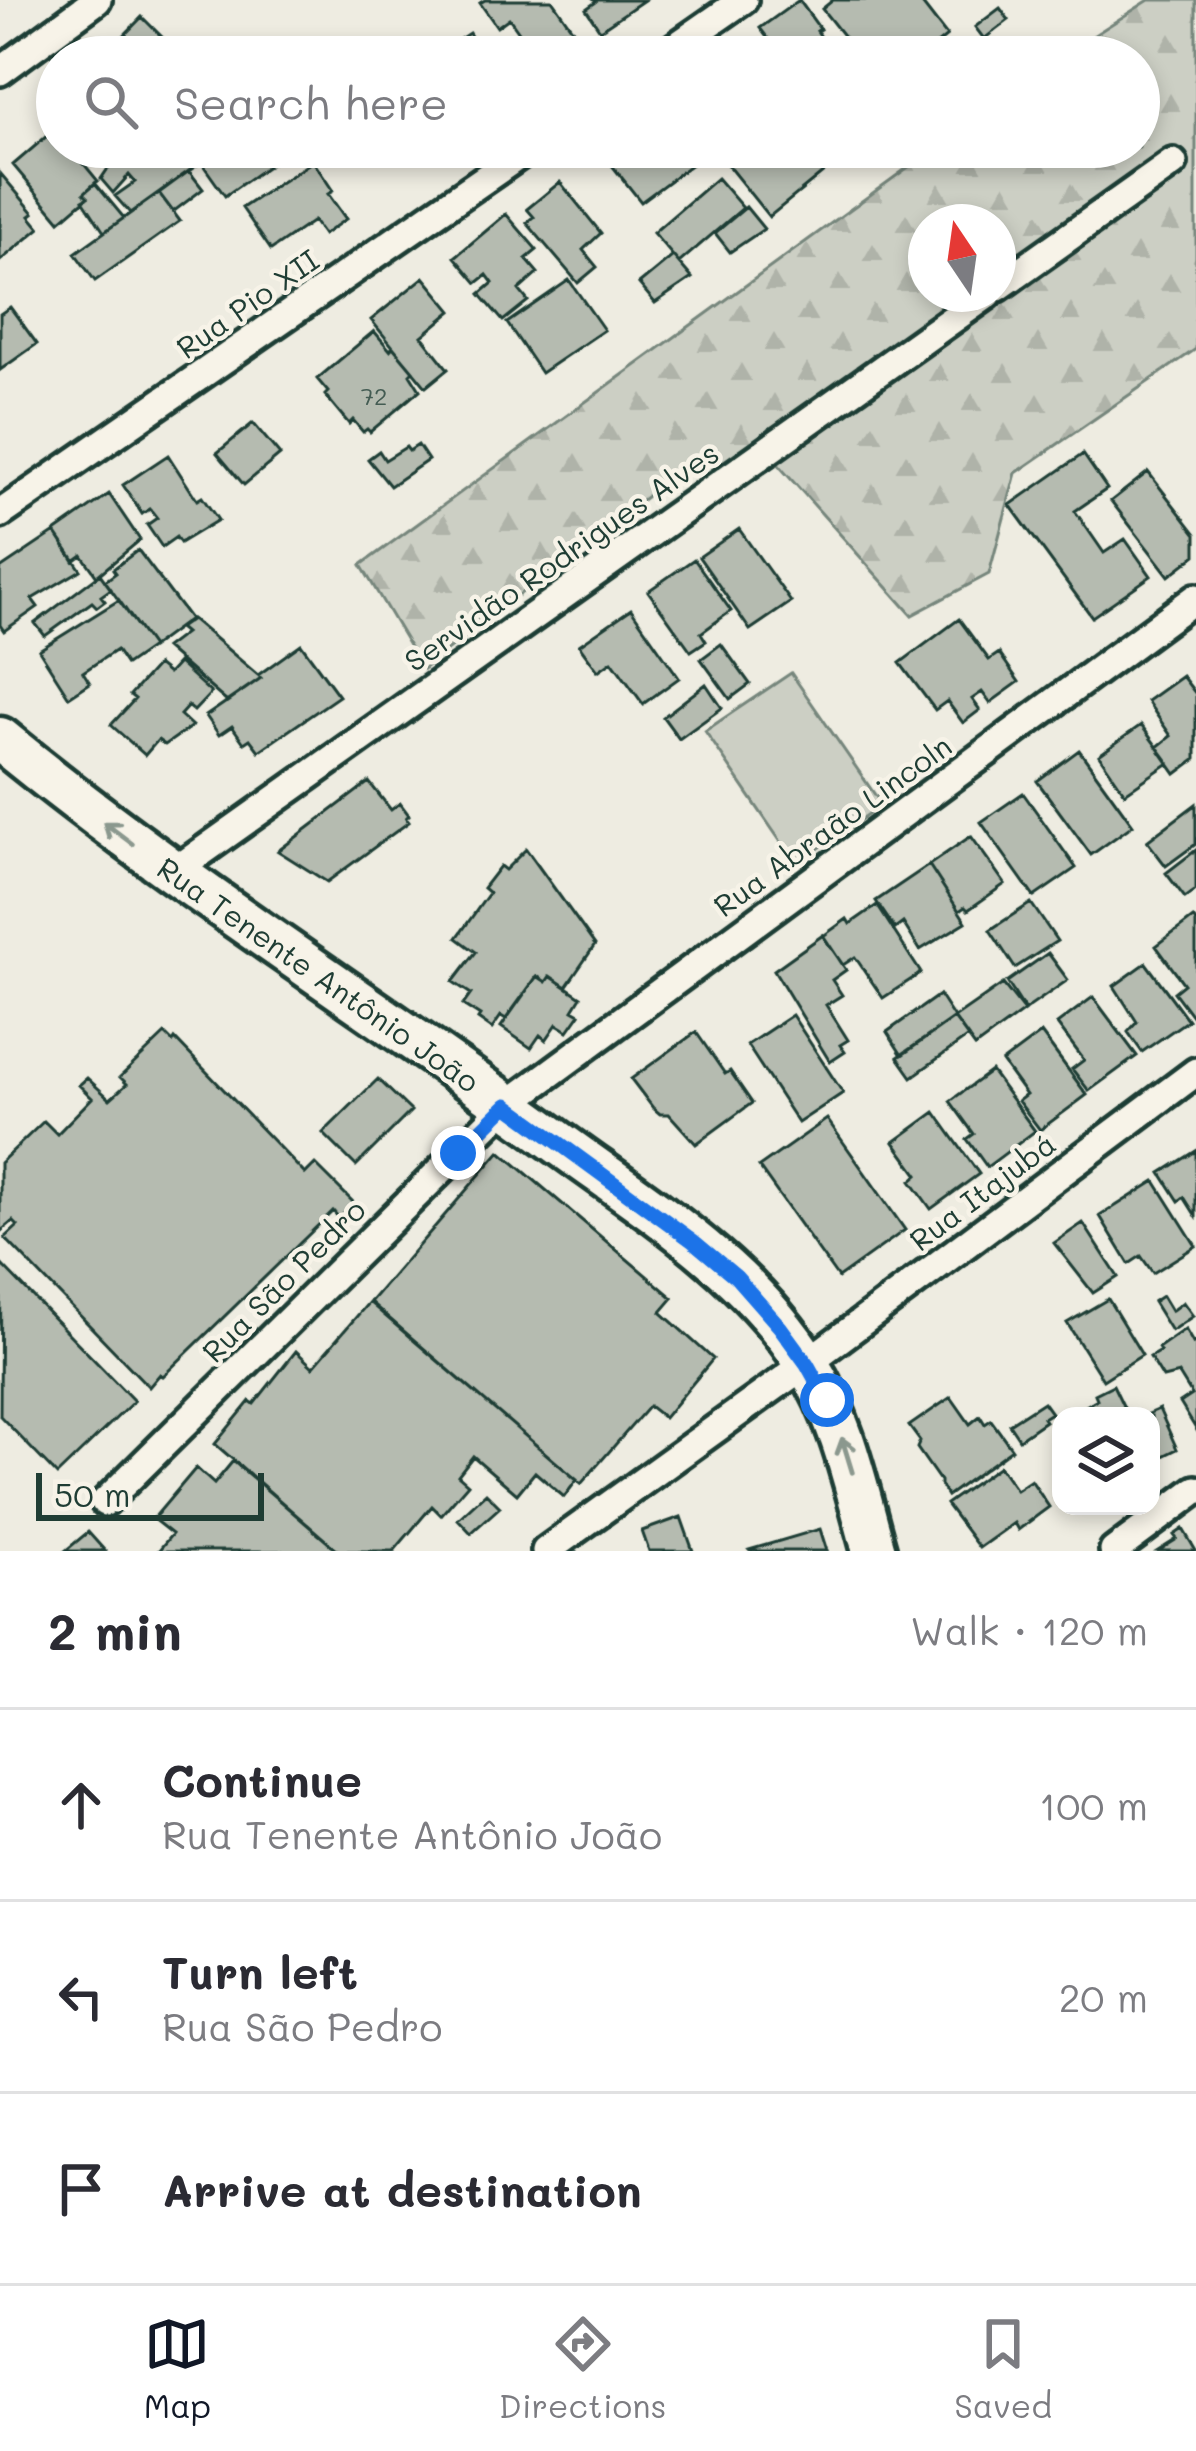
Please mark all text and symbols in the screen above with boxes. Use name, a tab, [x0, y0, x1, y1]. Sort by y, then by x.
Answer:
search box	[36, 36, 1160, 168]
icon: search	[78, 69, 144, 135]
text: Search here	[174, 73, 448, 131]
north arrow	[908, 204, 1016, 312]
street label: Rua Pio XII	[168, 239, 326, 367]
house number: 72	[361, 380, 387, 411]
street label: Servidão Rodrigues Alves	[396, 432, 726, 680]
street label: Rua Abraão Lincoln	[705, 725, 959, 925]
one-way arrow	[102, 820, 135, 846]
street label: Rua Tenente Antônio João	[150, 847, 488, 1101]
street label: Rua Itajubá	[901, 1123, 1063, 1259]
route end	[431, 1126, 485, 1180]
street label: Rua São Pedro	[193, 1190, 373, 1370]
route start	[800, 1373, 854, 1427]
map controls	[1052, 1407, 1160, 1515]
button: layers	[1052, 1407, 1160, 1515]
one-way arrow	[835, 1437, 857, 1475]
scale bar	[36, 1467, 264, 1520]
text: 50 m	[54, 1472, 130, 1515]
text: 2 min	[48, 1596, 182, 1663]
text: Walk · 120 m	[910, 1604, 1148, 1655]
text: Continue	[162, 1750, 362, 1808]
icon: ahead	[48, 1772, 114, 1838]
text: 100 m	[1039, 1779, 1148, 1830]
text: Rua Tenente Antônio João	[162, 1808, 662, 1859]
text: Turn left	[162, 1942, 358, 2000]
icon: left	[48, 1964, 114, 2030]
text: 20 m	[1059, 1971, 1148, 2022]
text: Rua São Pedro	[162, 2000, 442, 2051]
icon: arrive	[48, 2156, 114, 2222]
text: Arrive at destination	[162, 2160, 642, 2218]
tab: Map	[144, 2311, 211, 2426]
tab: Directions	[499, 2311, 666, 2426]
tab: Saved	[954, 2311, 1052, 2426]

